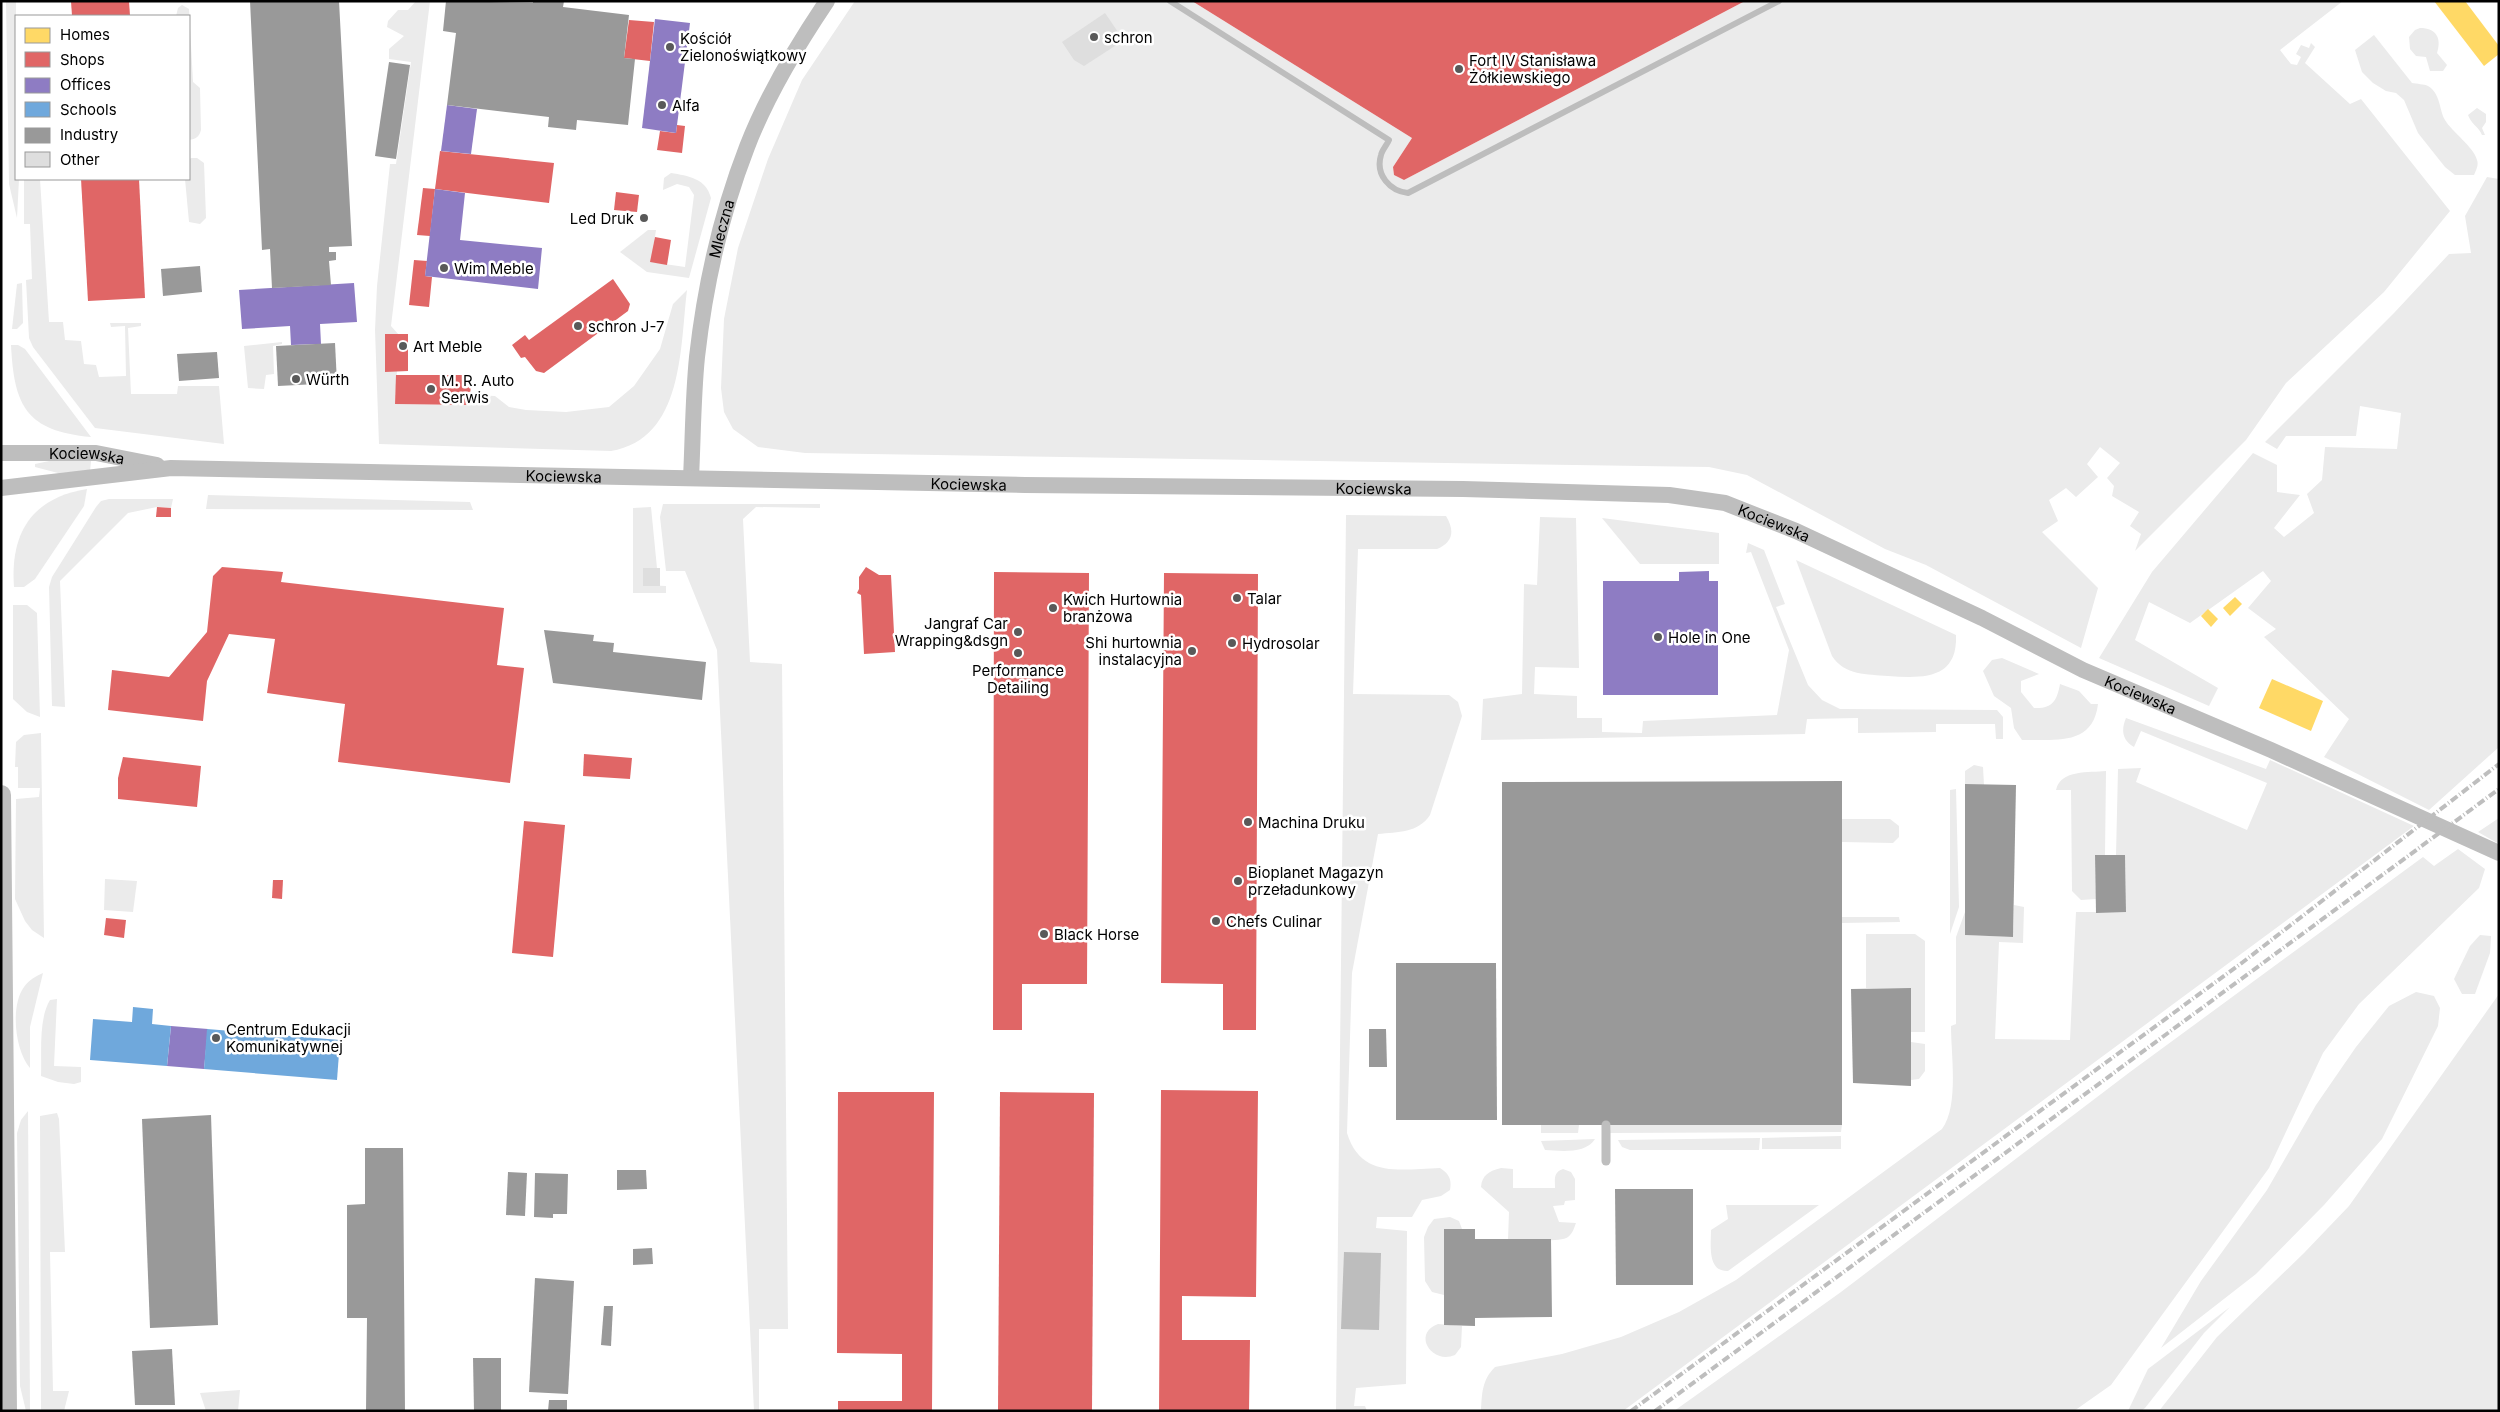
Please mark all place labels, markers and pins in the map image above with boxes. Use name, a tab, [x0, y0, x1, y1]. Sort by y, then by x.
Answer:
place label: schron	[1104, 28, 1153, 47]
place label: Kościół Zielonoświątkowy	[680, 29, 807, 65]
marker: schron	[1088, 31, 1100, 43]
marker: Kościół Zielonoświątkowy	[664, 41, 676, 53]
place label: Fort IV Stanisława Żółkiewskiego	[1469, 51, 1596, 87]
marker: Fort IV Stanisława Żółkiewskiego	[1453, 63, 1465, 75]
place label: Alfa	[672, 96, 700, 115]
marker: Alfa	[656, 99, 668, 111]
place label: Led Druk	[570, 209, 635, 228]
marker: Led Druk	[638, 212, 650, 224]
place label: Wim Meble	[454, 259, 534, 278]
marker: Wim Meble	[438, 262, 450, 274]
place label: schron J-7	[588, 317, 664, 336]
marker: schron J-7	[572, 320, 584, 332]
place label: Art Meble	[413, 337, 482, 356]
marker: Art Meble	[397, 340, 409, 352]
place label: Würth	[306, 370, 349, 389]
place label: M. R. Auto Serwis	[441, 371, 514, 407]
marker: Würth	[290, 373, 302, 385]
marker: M. R. Auto Serwis	[425, 383, 437, 395]
place label: Talar	[1247, 589, 1282, 608]
place label: Kwich Hurtownia branżowa	[1063, 590, 1182, 626]
marker: Talar	[1231, 592, 1243, 604]
marker: Kwich Hurtownia branżowa	[1047, 602, 1059, 614]
place label: Jangraf Car Wrapping&dsgn	[895, 614, 1008, 650]
marker: Jangraf Car Wrapping&dsgn	[1012, 626, 1024, 638]
place label: Hole in One	[1668, 628, 1751, 647]
marker: Hole in One	[1652, 631, 1664, 643]
place label: Shi hurtownia instalacyjna	[1085, 633, 1182, 669]
place label: Hydrosolar	[1242, 634, 1320, 653]
marker: Hydrosolar	[1226, 637, 1238, 649]
marker: Shi hurtownia instalacyjna	[1186, 645, 1198, 657]
marker: Performance Detailing	[1012, 647, 1024, 659]
place label: Performance Detailing	[972, 661, 1064, 697]
place label: Machina Druku	[1258, 813, 1365, 832]
marker: Machina Druku	[1242, 816, 1254, 828]
place label: Bioplanet Magazyn przeładunkowy	[1248, 863, 1384, 899]
marker: Bioplanet Magazyn przeładunkowy	[1232, 875, 1244, 887]
place label: Chefs Culinar	[1226, 912, 1322, 931]
marker: Chefs Culinar	[1210, 915, 1222, 927]
place label: Black Horse	[1054, 925, 1139, 944]
marker: Black Horse	[1038, 928, 1050, 940]
place label: Centrum Edukacji Komunikatywnej	[226, 1020, 351, 1056]
marker: Centrum Edukacji Komunikatywnej	[210, 1032, 222, 1044]

